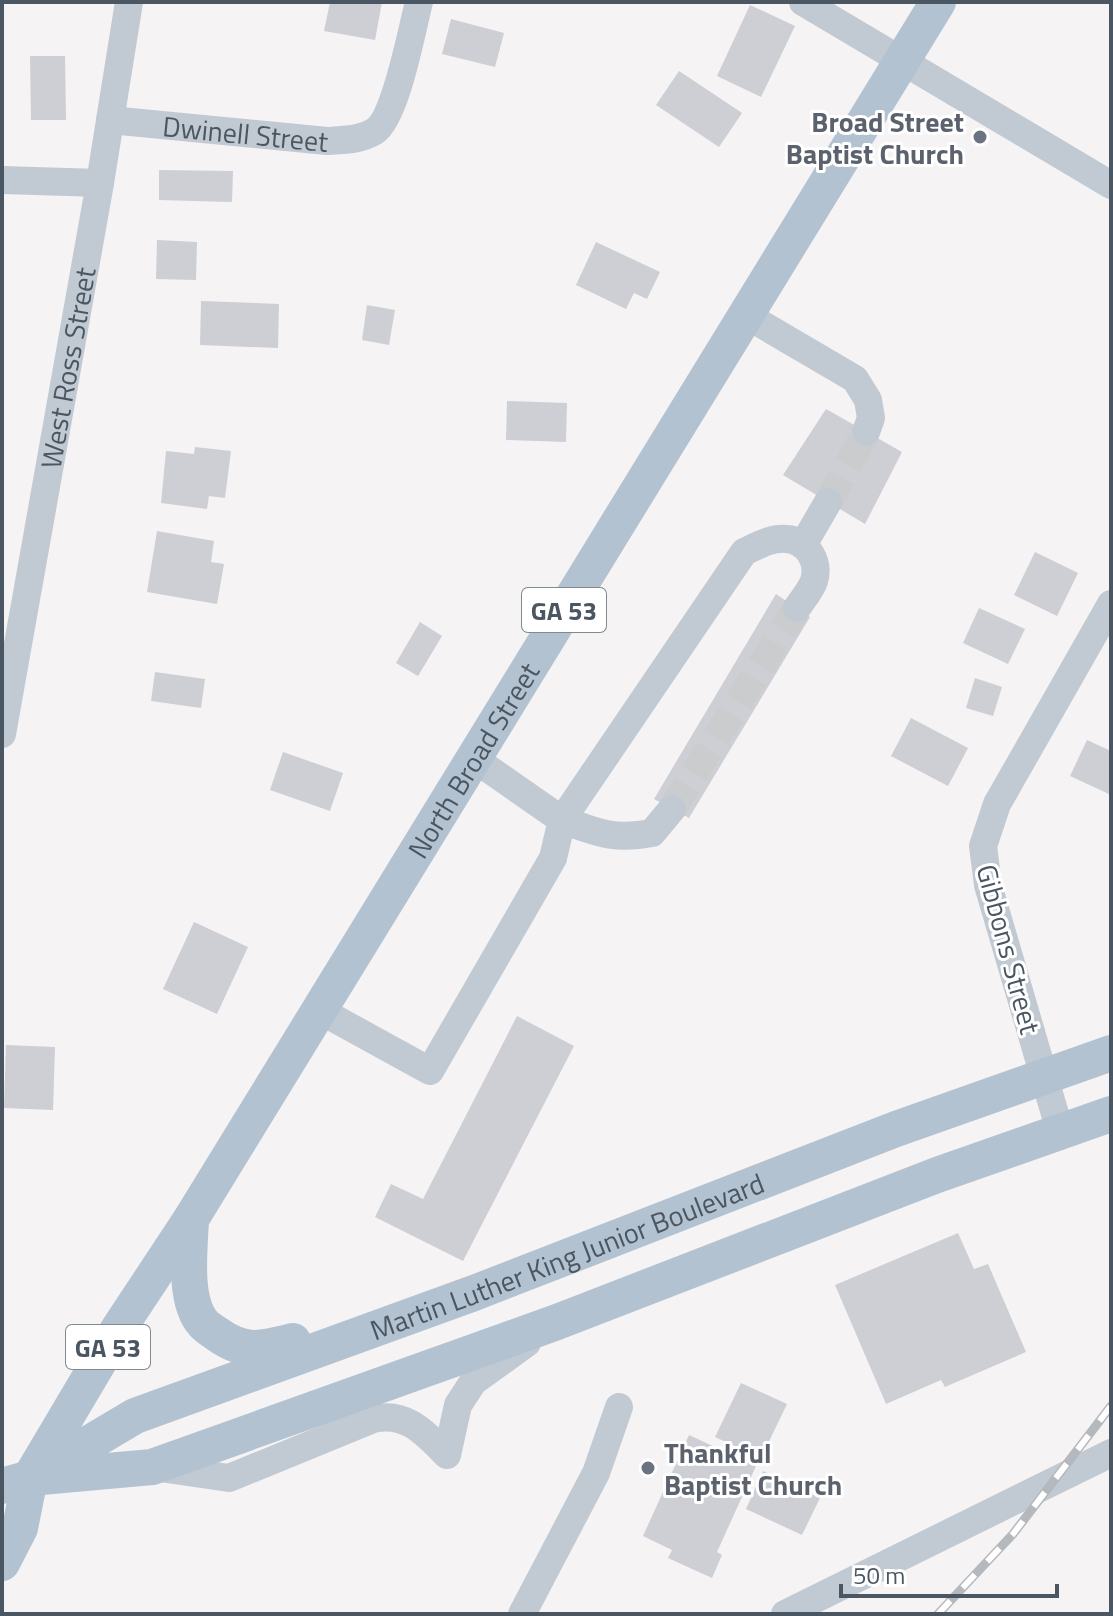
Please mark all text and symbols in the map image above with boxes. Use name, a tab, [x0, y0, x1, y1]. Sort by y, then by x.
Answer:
place label: Broad Street Baptist Church	[786, 100, 964, 175]
street label: Dwinell Street	[161, 104, 330, 163]
marker: Broad Street Baptist Church	[971, 128, 989, 146]
street label: West Ross Street	[28, 264, 106, 472]
road number: GA 53	[522, 588, 606, 632]
street label: North Broad Street	[396, 654, 550, 866]
street label: Gibbons Street	[966, 859, 1052, 1039]
street label: Martin Luther King Junior Boulevard	[364, 1161, 770, 1351]
road number: GA 53	[66, 1325, 150, 1369]
place label: Thankful Baptist Church	[664, 1431, 842, 1506]
marker: Thankful Baptist Church	[639, 1459, 657, 1477]
scale bar	[841, 1548, 1057, 1598]
text: 50 m	[853, 1557, 905, 1593]

